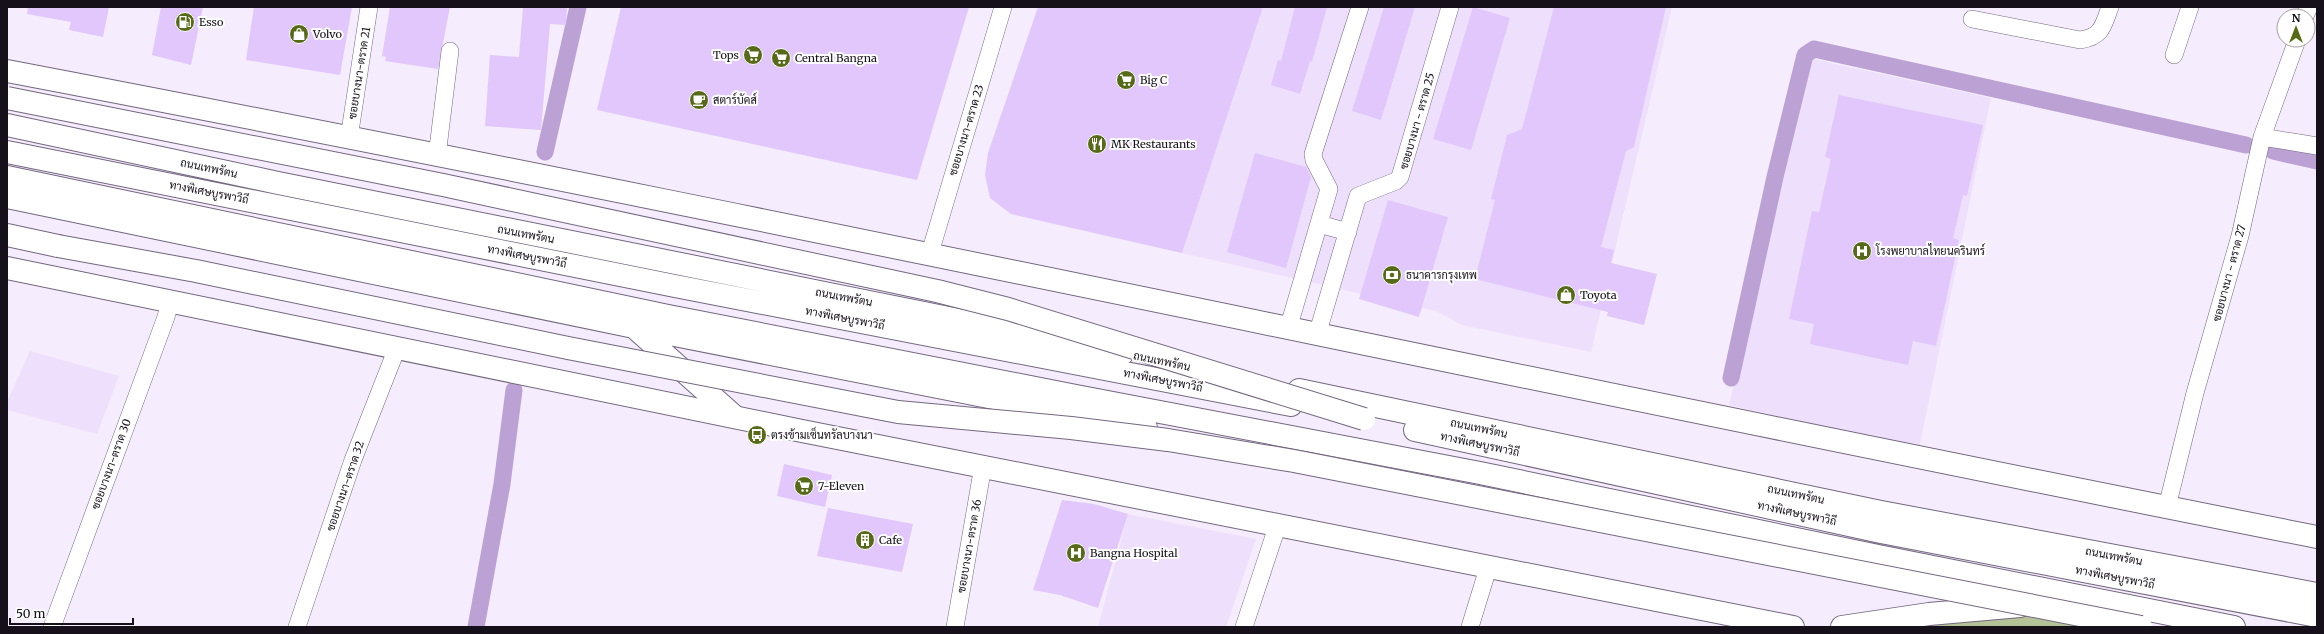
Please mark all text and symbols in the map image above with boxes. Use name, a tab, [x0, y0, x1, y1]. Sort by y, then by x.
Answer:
north arrow	[2276, 8, 2316, 48]
fuel station icon: Esso	[174, 11, 196, 33]
text: N	[2292, 11, 2301, 25]
place label: Esso	[199, 15, 224, 29]
shop icon: Volvo	[288, 23, 310, 45]
street label: ซอยบางนา-ตราด 21	[345, 26, 373, 120]
place label: Volvo	[312, 27, 342, 41]
supermarket icon: Tops	[742, 44, 764, 66]
supermarket icon: Central Bangna	[770, 47, 792, 69]
place label: Tops	[713, 48, 739, 62]
place label: Central Bangna	[795, 51, 877, 65]
supermarket icon: Big C	[1115, 69, 1137, 91]
street label: ซอยบางนา - ตราด 25	[1397, 71, 1437, 171]
place label: Big C	[1140, 73, 1167, 87]
street label: ซอยบางนา-ตราด 23	[945, 83, 987, 177]
cafe icon: สตาร์บัคส์	[688, 89, 710, 111]
place label: สตาร์บัคส์	[713, 92, 757, 107]
restaurant icon: MK Restaurants	[1086, 133, 1108, 155]
place label: MK Restaurants	[1111, 137, 1196, 151]
street label: ถนนเทพรัตน	[179, 155, 239, 181]
street label: ทางพิเศษบูรพาวิถี	[168, 176, 250, 208]
street label: ถนนเทพรัตน	[496, 222, 556, 246]
street label: ซอยบางนา - ตราด 27	[2209, 223, 2249, 323]
street label: ทางพิเศษบูรพาวิถี	[486, 240, 568, 272]
hospital icon: โรงพยาบาลไทยนครินทร์	[1851, 240, 1873, 262]
place label: โรงพยาบาลไทยนครินทร์	[1875, 243, 1985, 258]
bank icon: ธนาคารกรุงเทพ	[1381, 264, 1403, 286]
place label: ธนาคารกรุงเทพ	[1406, 268, 1477, 284]
shop icon: Toyota	[1555, 284, 1577, 306]
street label: ถนนเทพรัตน	[814, 285, 874, 309]
place label: Toyota	[1580, 288, 1617, 302]
street label: ทางพิเศษบูรพาวิถี	[804, 302, 886, 334]
street label: ถนนเทพรัตน	[1132, 348, 1192, 374]
street label: ทางพิเศษบูรพาวิถี	[1122, 364, 1204, 396]
street label: ถนนเทพรัตน	[1449, 415, 1509, 441]
street label: ซอยบางนา-ตราด 30	[88, 417, 134, 511]
bus stop icon: ตรงข้ามเซ็นทรัลบางนา	[746, 424, 768, 446]
place label: ตรงข้ามเซ็นทรัลบางนา	[771, 426, 873, 442]
street label: ทางพิเศษบูรพาวิถี	[1439, 428, 1521, 460]
street label: ซอยบางนา-ตราด 32	[323, 439, 367, 533]
supermarket icon: 7-Eleven	[793, 475, 815, 497]
place label: 7-Eleven	[818, 479, 865, 493]
street label: ถนนเทพรัตน	[1766, 481, 1826, 507]
street label: ทางพิเศษบูรพาวิถี	[1756, 497, 1838, 529]
street label: ซอยบางนา-ตราด 36	[954, 498, 984, 594]
building icon: Cafe	[854, 529, 876, 551]
place label: Cafe	[879, 533, 902, 547]
hospital icon: Bangna Hospital	[1065, 542, 1087, 564]
street label: ถนนเทพรัตน	[2084, 544, 2144, 568]
place label: Bangna Hospital	[1090, 546, 1178, 560]
street label: ทางพิเศษบูรพาวิถี	[2074, 561, 2156, 593]
scale bar	[10, 600, 133, 626]
text: 50 m	[16, 606, 45, 621]

